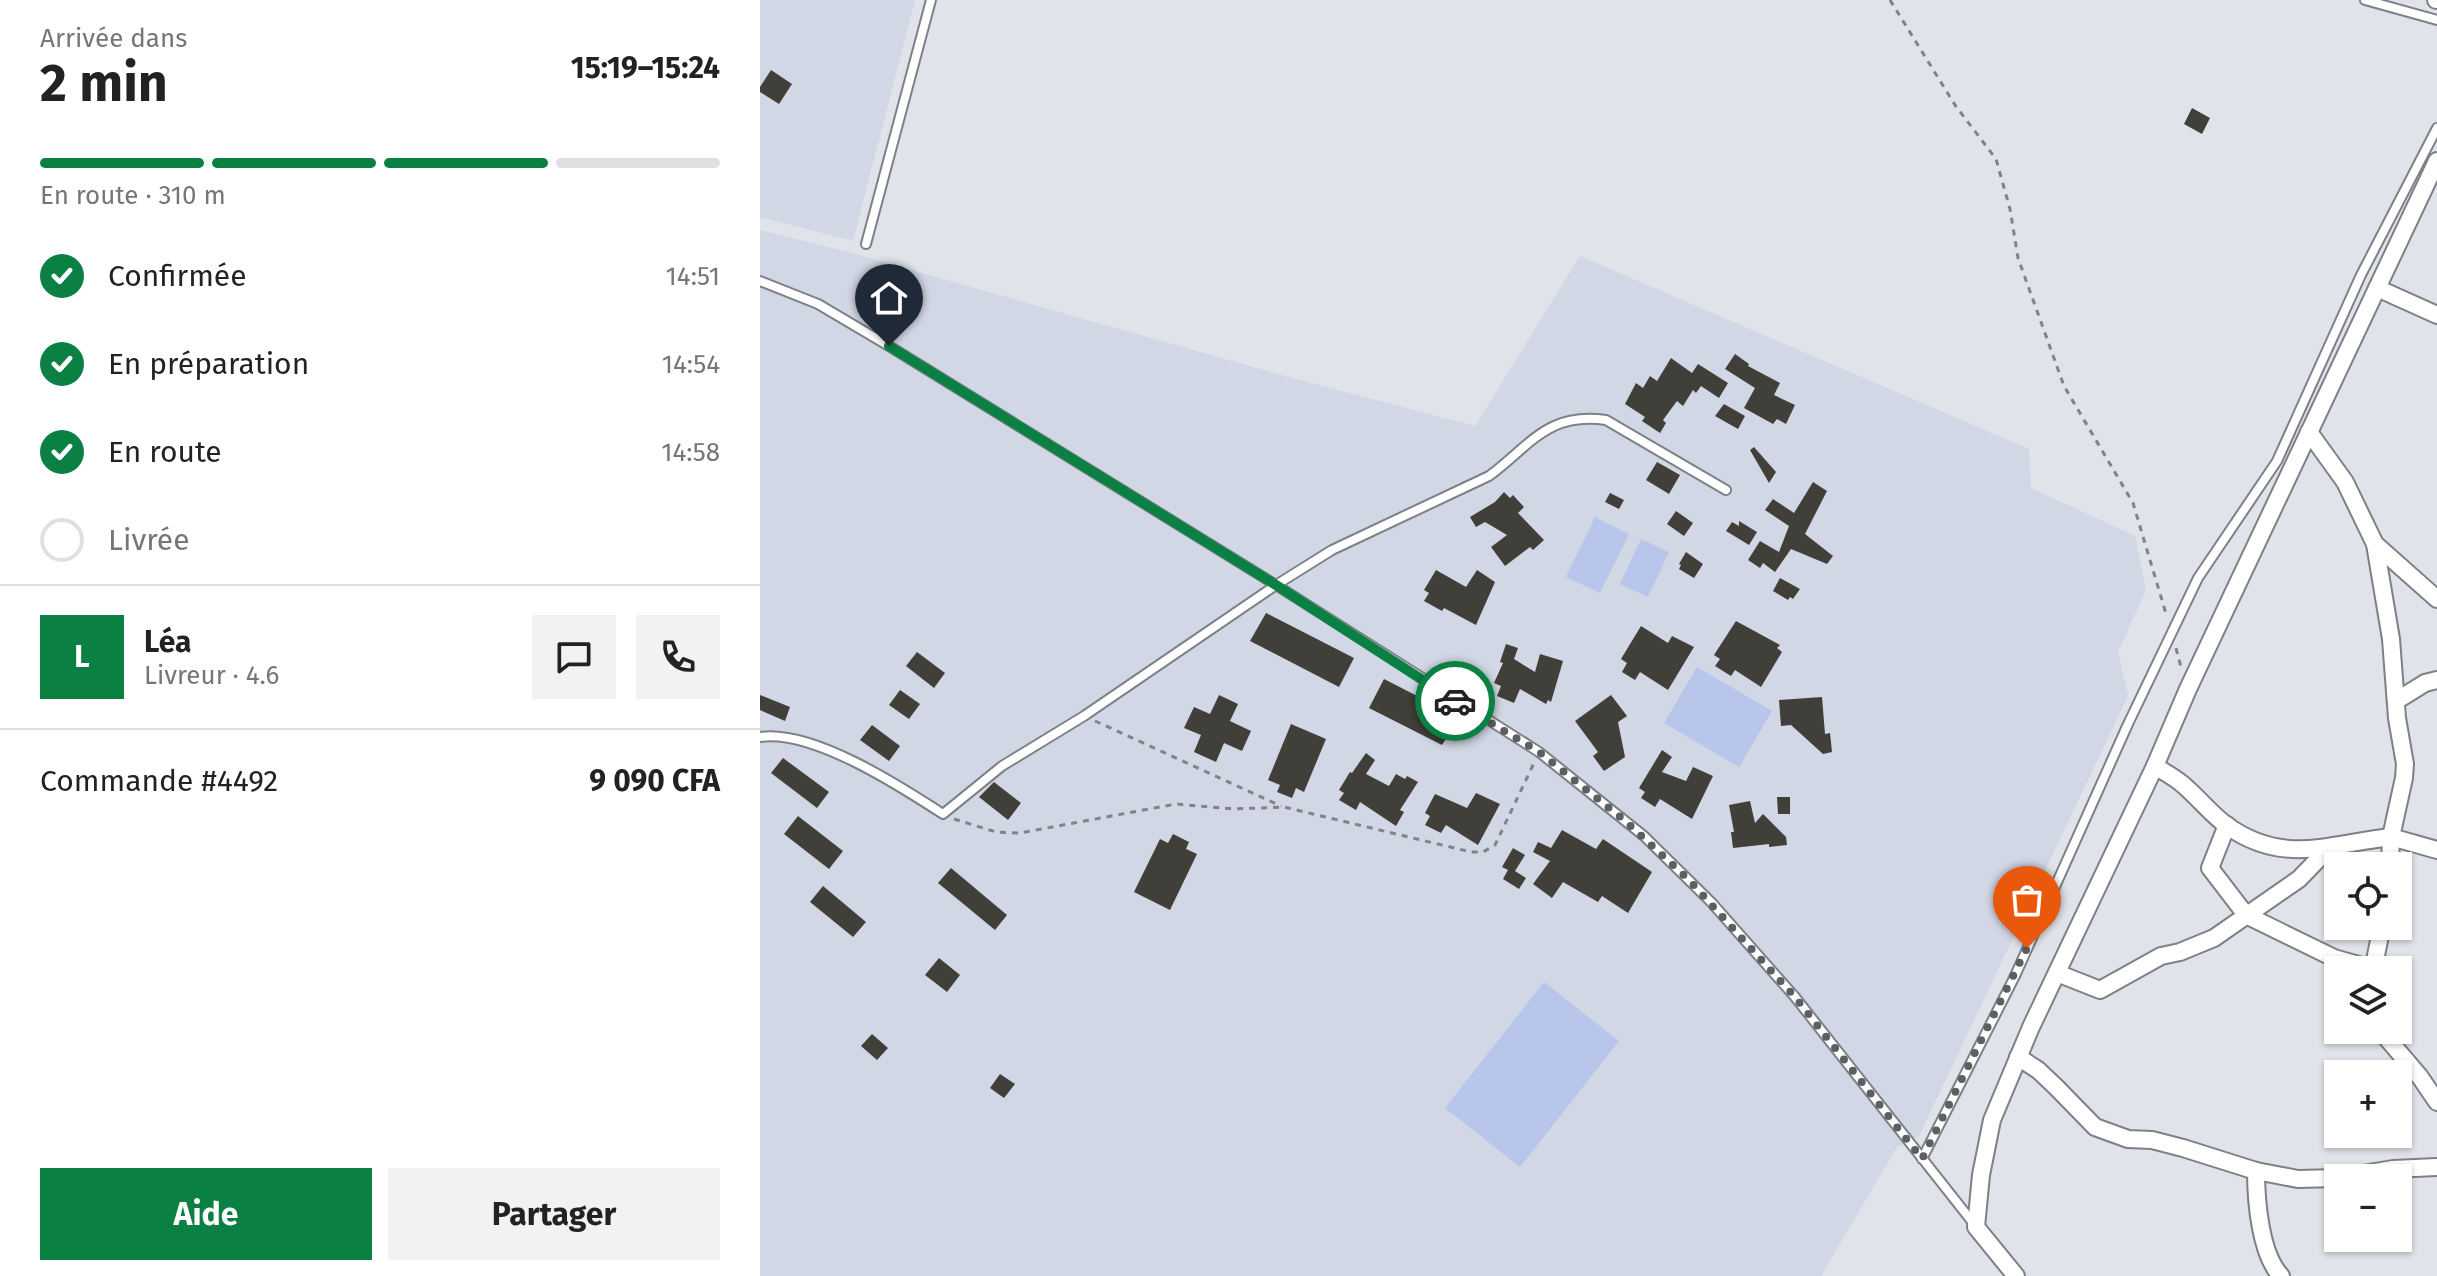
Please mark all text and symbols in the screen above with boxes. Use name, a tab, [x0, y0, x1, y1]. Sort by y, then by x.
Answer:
text: Arrivée dans	[40, 23, 187, 54]
text: 15:19–15:24	[571, 50, 720, 86]
text: 2 min	[40, 52, 168, 115]
text: En route · 310 m	[40, 180, 226, 211]
icon: check	[40, 254, 84, 298]
text: Confirmée	[108, 258, 247, 294]
text: 14:51	[666, 261, 720, 292]
pin	[855, 264, 923, 346]
icon: home	[867, 276, 911, 320]
icon: check	[40, 342, 84, 386]
text: En préparation	[108, 346, 309, 382]
text: 14:54	[662, 349, 720, 380]
icon: check	[40, 430, 84, 474]
text: En route	[108, 434, 222, 470]
text: 14:58	[661, 437, 720, 468]
text: Livrée	[108, 522, 190, 558]
button: chat	[532, 615, 616, 699]
button: phone	[636, 615, 720, 699]
text: Léa	[144, 624, 191, 660]
text: L	[74, 639, 90, 675]
text: Livreur · 4.6	[144, 660, 279, 691]
courier	[1415, 661, 1495, 741]
icon: car	[1433, 679, 1477, 723]
text: Commande #4492	[40, 763, 278, 799]
text: 9 090 CFA	[589, 763, 720, 799]
map controls	[2324, 852, 2412, 1252]
button: locate	[2324, 852, 2412, 940]
pin	[1993, 866, 2061, 948]
icon: bag	[2005, 878, 2049, 922]
button: layers	[2324, 956, 2412, 1044]
button: +	[2324, 1060, 2412, 1148]
button: −	[2324, 1164, 2412, 1252]
button: Aide	[40, 1168, 372, 1260]
button: Partager	[388, 1168, 720, 1260]

